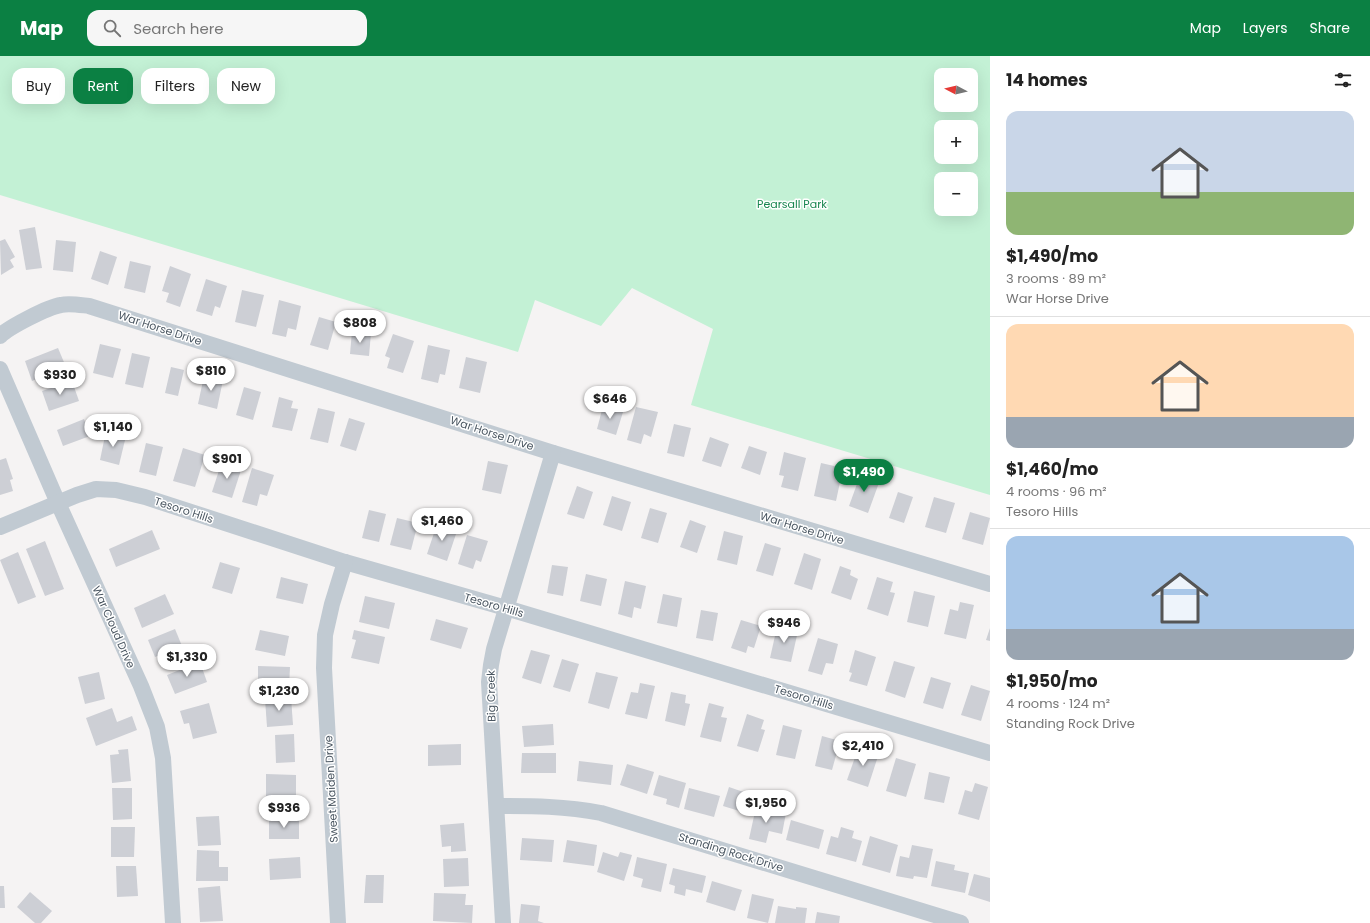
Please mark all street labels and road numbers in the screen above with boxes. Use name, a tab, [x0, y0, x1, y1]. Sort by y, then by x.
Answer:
street label: War Horse Drive	[116, 307, 204, 349]
street label: War Horse Drive	[448, 412, 536, 454]
street label: Tesoro Hills	[152, 493, 216, 527]
street label: War Horse Drive	[758, 508, 846, 548]
street label: War Cloud Drive	[89, 583, 139, 671]
street label: Tesoro Hills	[462, 589, 526, 621]
street label: Big Creek	[483, 670, 499, 722]
street label: Tesoro Hills	[772, 680, 836, 714]
street label: Sweet Maiden Drive	[320, 735, 342, 843]
street label: Standing Rock Drive	[677, 828, 786, 876]

